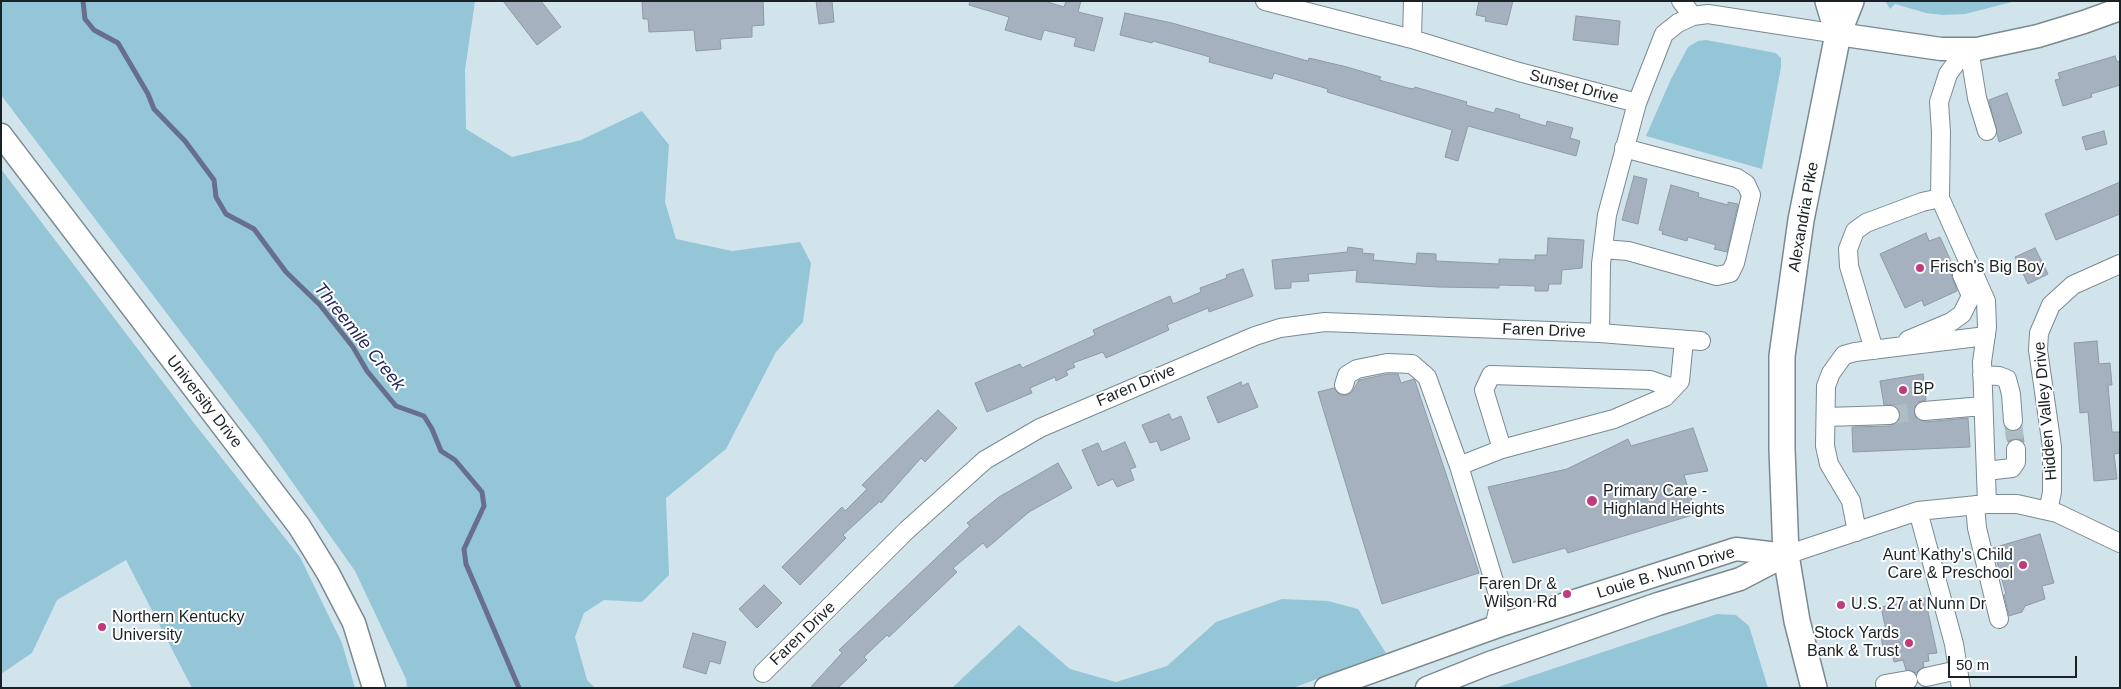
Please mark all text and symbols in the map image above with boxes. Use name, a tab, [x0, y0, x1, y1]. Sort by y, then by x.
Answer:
street label: Sunset Drive	[1527, 66, 1621, 108]
street label: Alexandria Pike	[1785, 161, 1823, 273]
place label: Frisch's Big Boy	[1930, 258, 2044, 278]
marker: Frisch's Big Boy	[1914, 262, 1926, 274]
water label: Threemile Creek	[309, 279, 409, 395]
street label: Faren Drive	[1502, 320, 1586, 342]
street label: Hidden Valley Drive	[2030, 341, 2062, 481]
street label: University Drive	[162, 352, 246, 452]
street label: Faren Drive	[1094, 361, 1178, 411]
place label: BP	[1913, 380, 1934, 400]
marker: BP	[1897, 384, 1909, 396]
place label: Primary Care - Highland Heights	[1603, 482, 1725, 520]
marker: Primary Care - Highland Heights	[1585, 494, 1599, 508]
street label: Louie B. Nunn Drive	[1595, 543, 1737, 603]
place label: Aunt Kathy's Child Care & Preschool	[1883, 546, 2013, 584]
marker: Aunt Kathy's Child Care & Preschool	[2017, 559, 2029, 571]
place label: Faren Dr & Wilson Rd	[1479, 575, 1557, 613]
marker: Faren Dr & Wilson Rd	[1561, 588, 1573, 600]
place label: U.S. 27 at Nunn Dr	[1851, 595, 1986, 615]
street label: Faren Drive	[766, 598, 840, 670]
marker: U.S. 27 at Nunn Dr	[1835, 599, 1847, 611]
place label: Northern Kentucky University	[112, 608, 245, 646]
marker: Northern Kentucky University	[96, 621, 108, 633]
place label: Stock Yards Bank & Trust	[1807, 624, 1899, 662]
marker: Stock Yards Bank & Trust	[1903, 637, 1915, 649]
scale bar	[1951, 646, 2080, 678]
text: 50 m	[1956, 656, 1989, 673]

